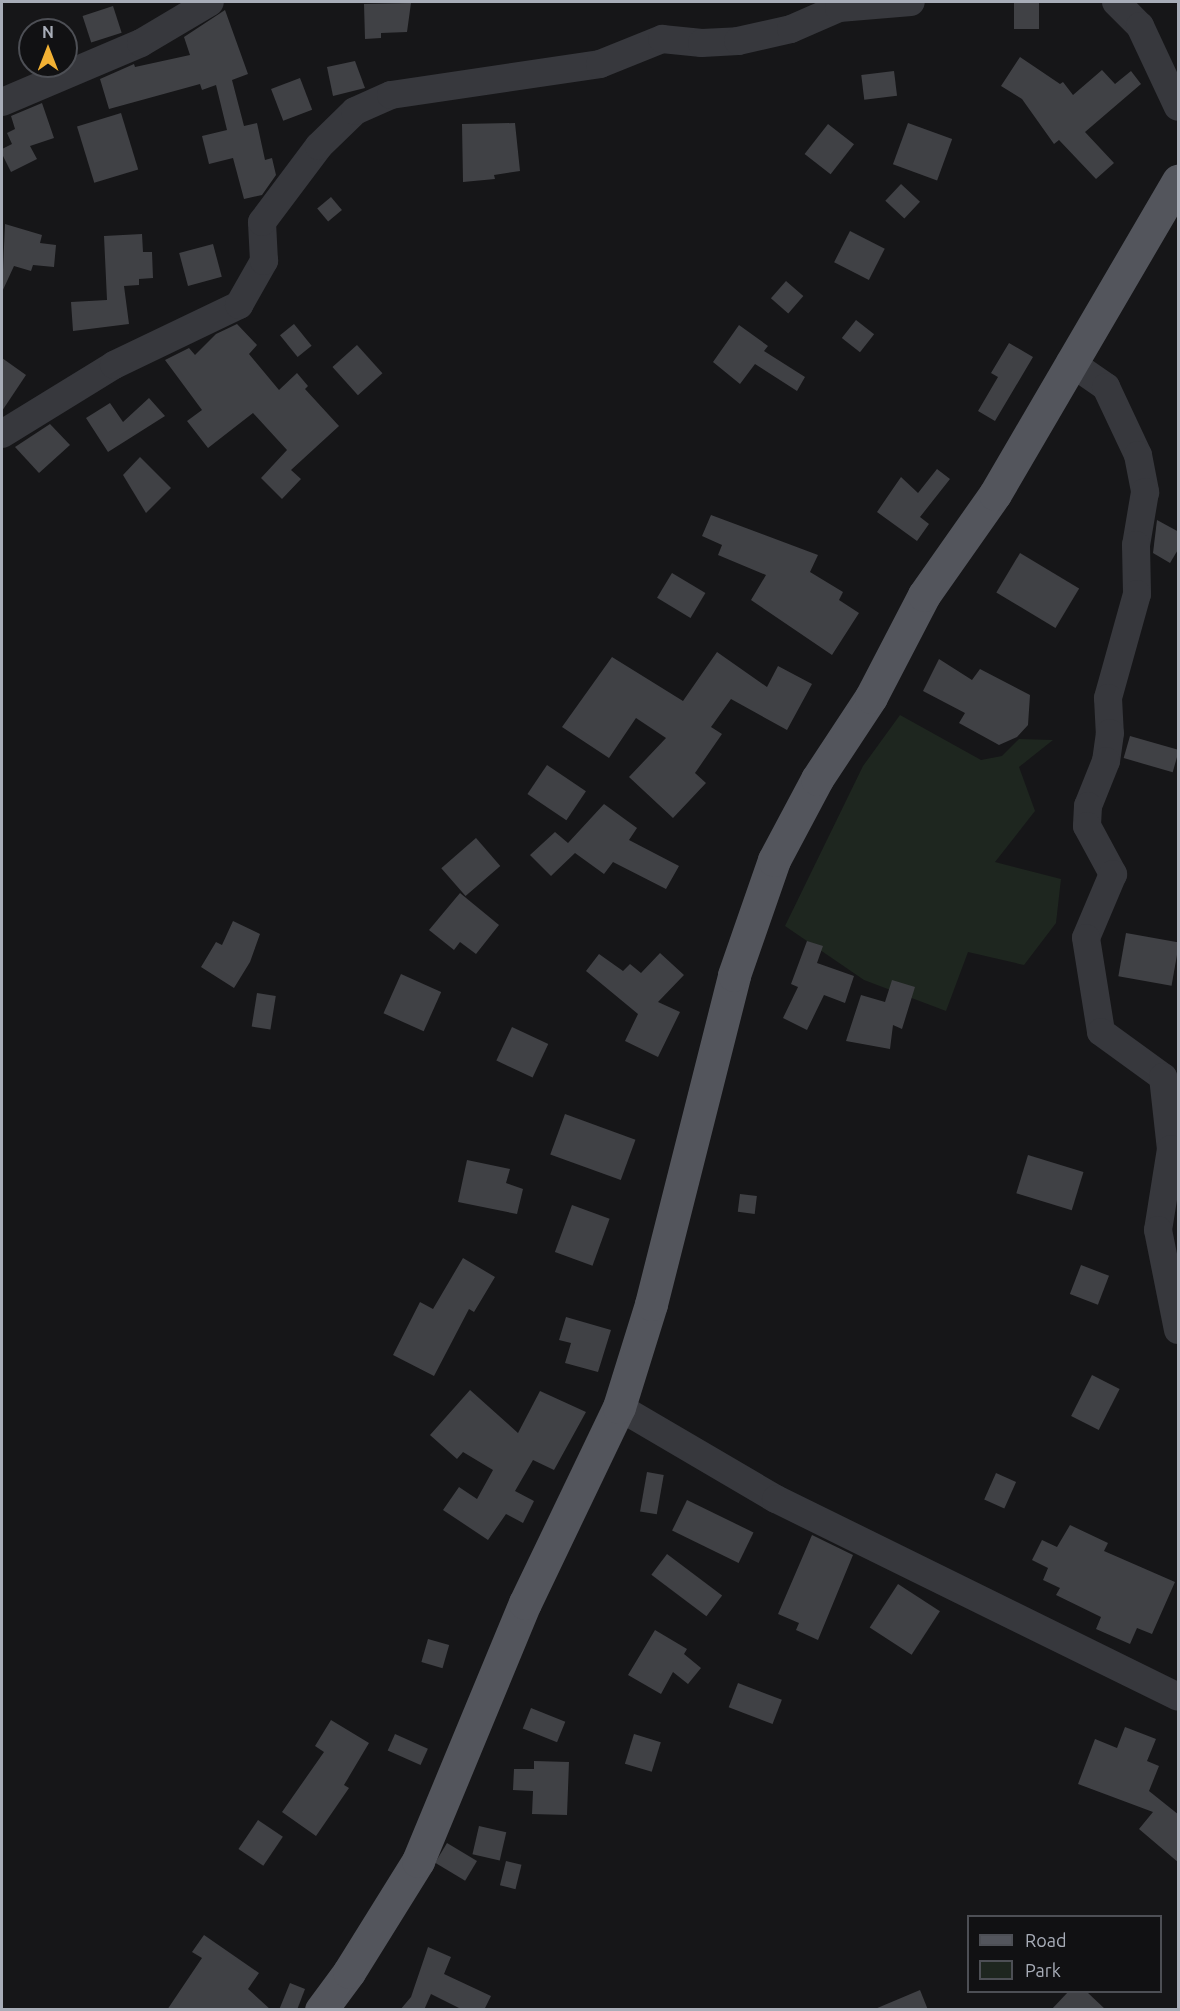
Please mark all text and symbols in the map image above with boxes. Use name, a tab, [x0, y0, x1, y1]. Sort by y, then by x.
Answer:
north arrow	[18, 18, 78, 78]
text: N	[42, 23, 54, 41]
legend	[967, 1915, 1162, 1993]
text: Road	[1025, 1930, 1067, 1950]
text: Park	[1025, 1960, 1061, 1980]

